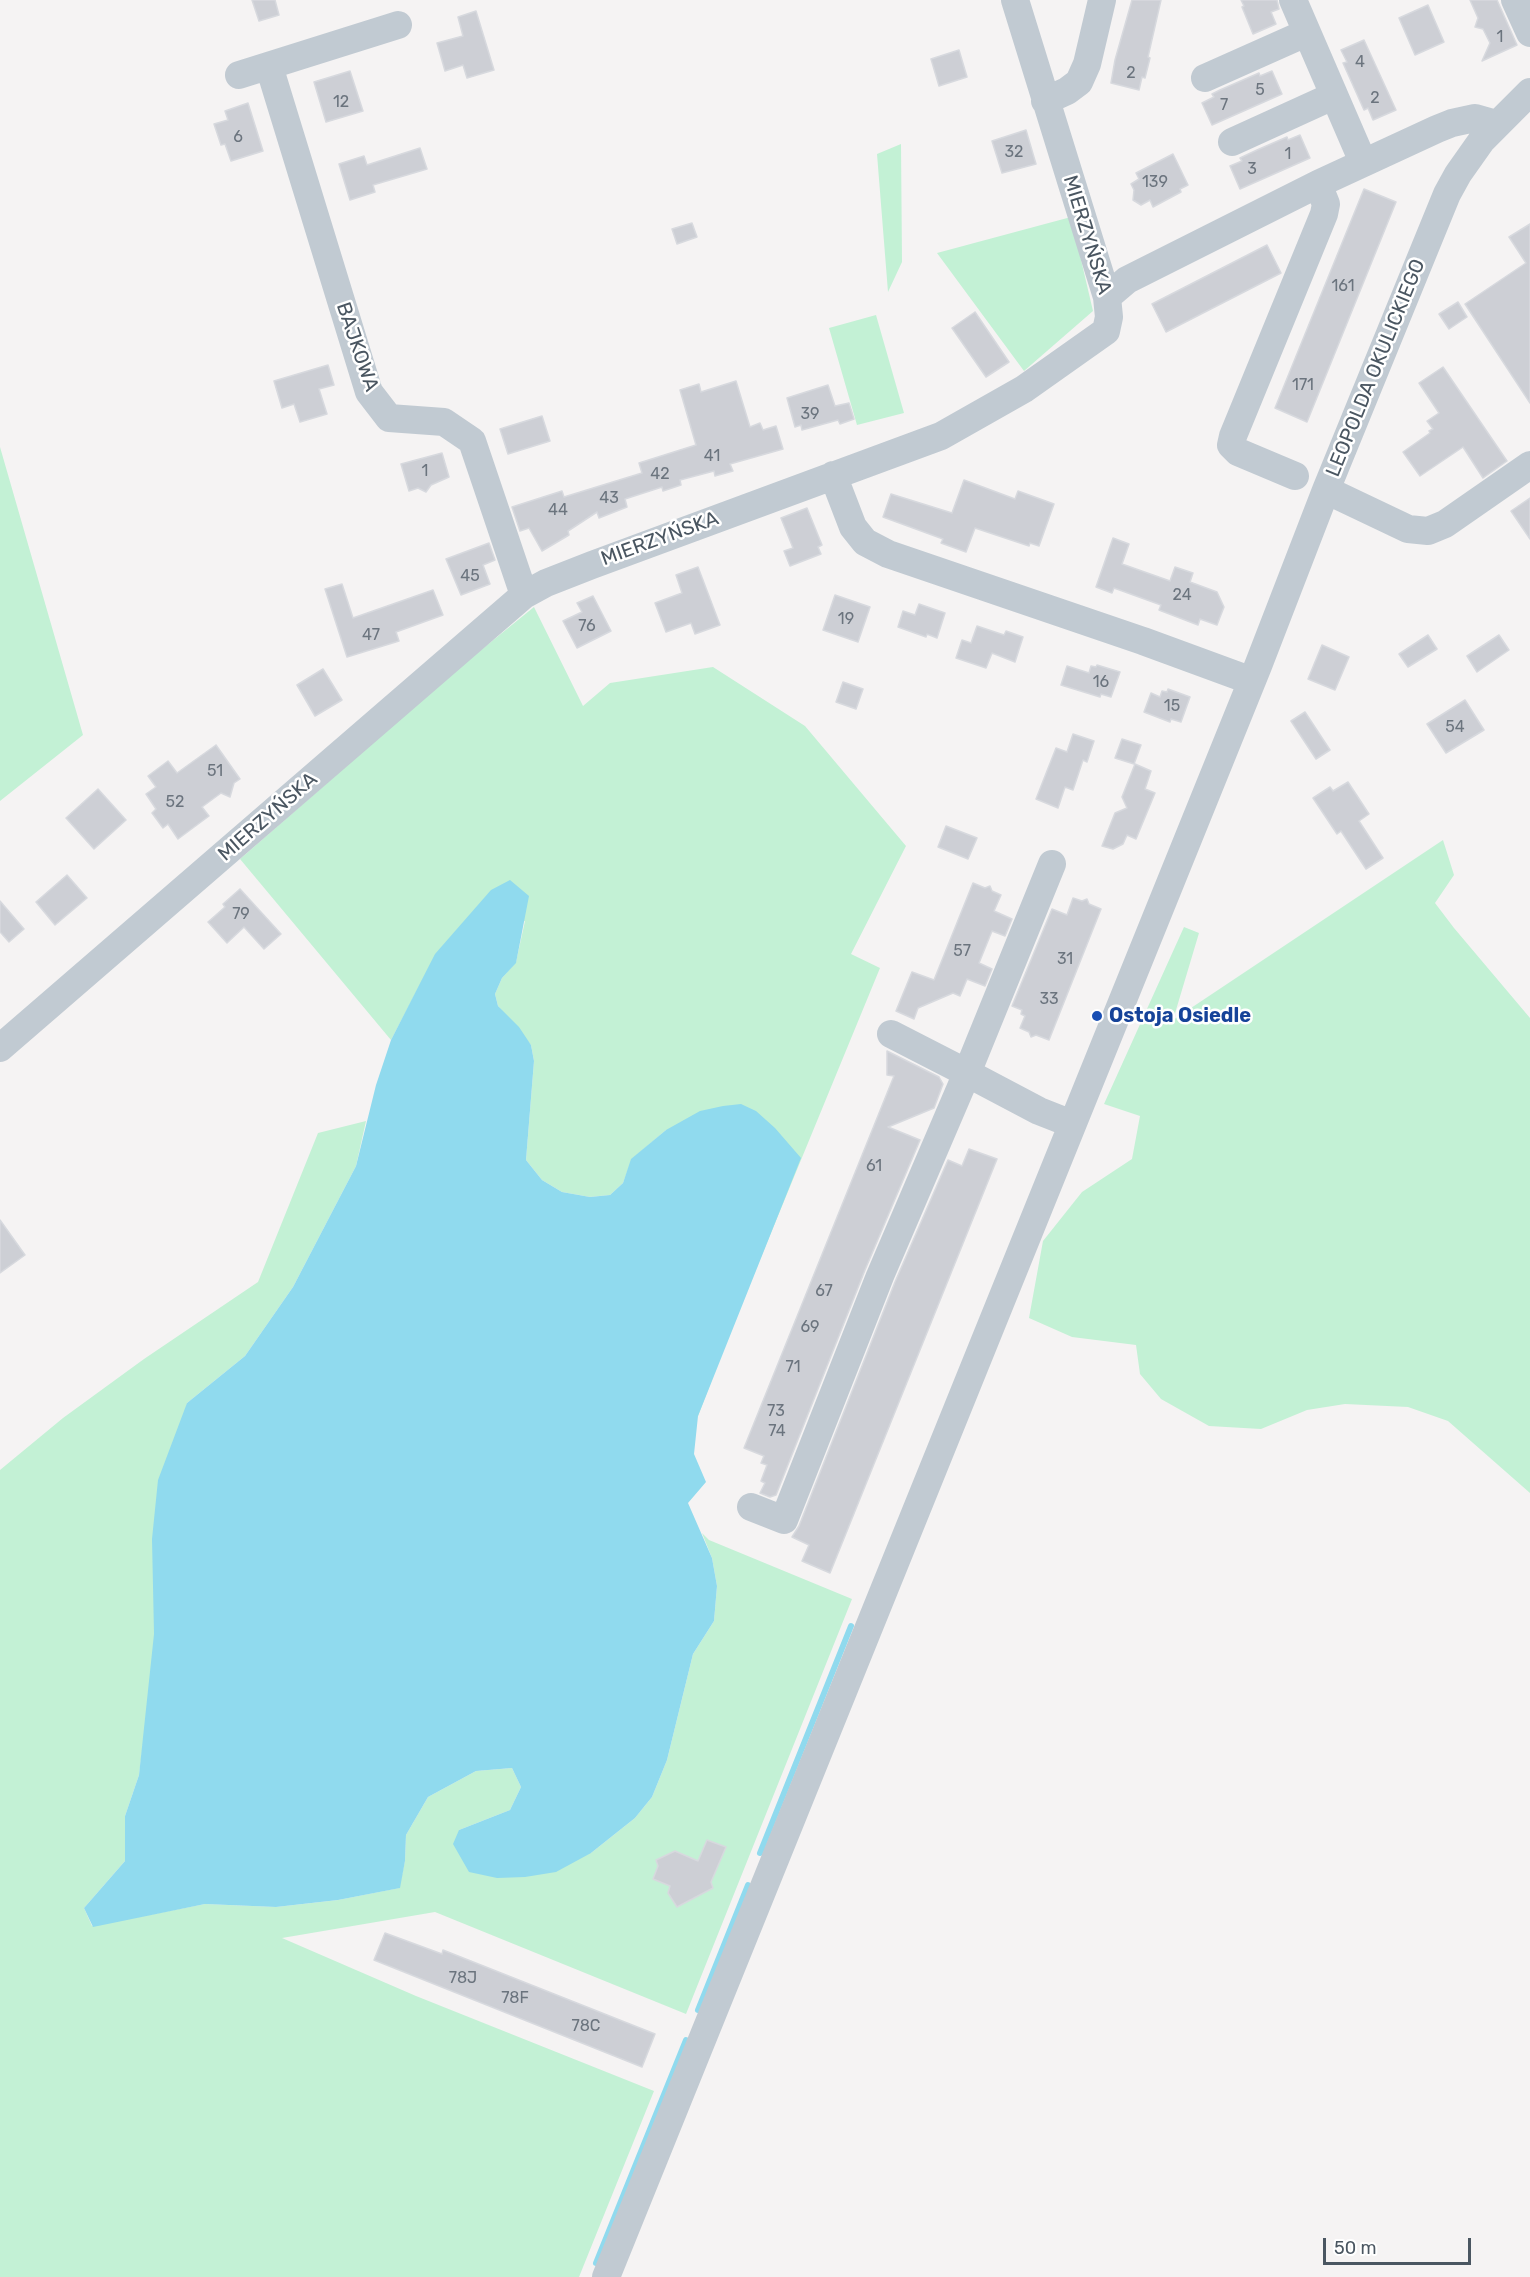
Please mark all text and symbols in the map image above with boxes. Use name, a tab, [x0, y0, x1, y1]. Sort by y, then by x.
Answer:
house number: 1	[1497, 27, 1503, 47]
house number: 4	[1355, 52, 1365, 72]
house number: 2	[1126, 63, 1136, 83]
house number: 5	[1255, 80, 1265, 100]
house number: 2	[1370, 88, 1380, 108]
house number: 12	[333, 92, 349, 112]
house number: 7	[1220, 95, 1228, 115]
house number: 6	[233, 127, 243, 147]
house number: 32	[1004, 142, 1024, 162]
house number: 1	[1285, 144, 1291, 164]
house number: 3	[1247, 159, 1257, 179]
house number: 139	[1142, 172, 1168, 192]
street label: MIERZYŃSKA	[1058, 173, 1116, 297]
street label: LEOPOLDA OKULICKIEGO	[1321, 256, 1431, 480]
house number: 161	[1332, 276, 1354, 296]
street label: BAJKOWA	[331, 299, 383, 395]
house number: 171	[1292, 375, 1314, 395]
house number: 39	[800, 404, 820, 424]
house number: 41	[704, 446, 720, 466]
house number: 1	[422, 461, 428, 481]
house number: 42	[650, 464, 670, 484]
house number: 43	[599, 488, 619, 508]
house number: 44	[548, 500, 568, 520]
street label: MIERZYŃSKA	[598, 507, 722, 571]
house number: 45	[460, 566, 480, 586]
house number: 24	[1172, 585, 1192, 605]
house number: 19	[838, 609, 854, 629]
house number: 76	[578, 616, 596, 636]
house number: 47	[362, 625, 380, 645]
house number: 16	[1093, 672, 1109, 692]
house number: 15	[1164, 696, 1180, 716]
house number: 54	[1445, 717, 1465, 737]
house number: 51	[207, 761, 223, 781]
street label: MIERZYŃSKA	[214, 768, 322, 866]
house number: 52	[166, 792, 184, 812]
house number: 79	[232, 904, 250, 924]
house number: 57	[953, 941, 971, 961]
house number: 31	[1057, 949, 1073, 969]
house number: 33	[1039, 989, 1059, 1009]
place label: Ostoja Osiedle	[1109, 1004, 1251, 1028]
marker: Ostoja Osiedle	[1090, 1009, 1104, 1023]
house number: 61	[866, 1156, 882, 1176]
house number: 67	[815, 1281, 833, 1301]
house number: 69	[800, 1317, 820, 1337]
house number: 71	[785, 1357, 801, 1377]
house number: 73	[767, 1401, 785, 1421]
house number: 74	[768, 1421, 786, 1441]
house number: 78J	[449, 1968, 477, 1988]
house number: 78F	[501, 1988, 529, 2008]
house number: 78C	[571, 2016, 601, 2036]
scale bar	[1326, 2226, 1474, 2264]
text: 50 m	[1334, 2237, 1377, 2259]

